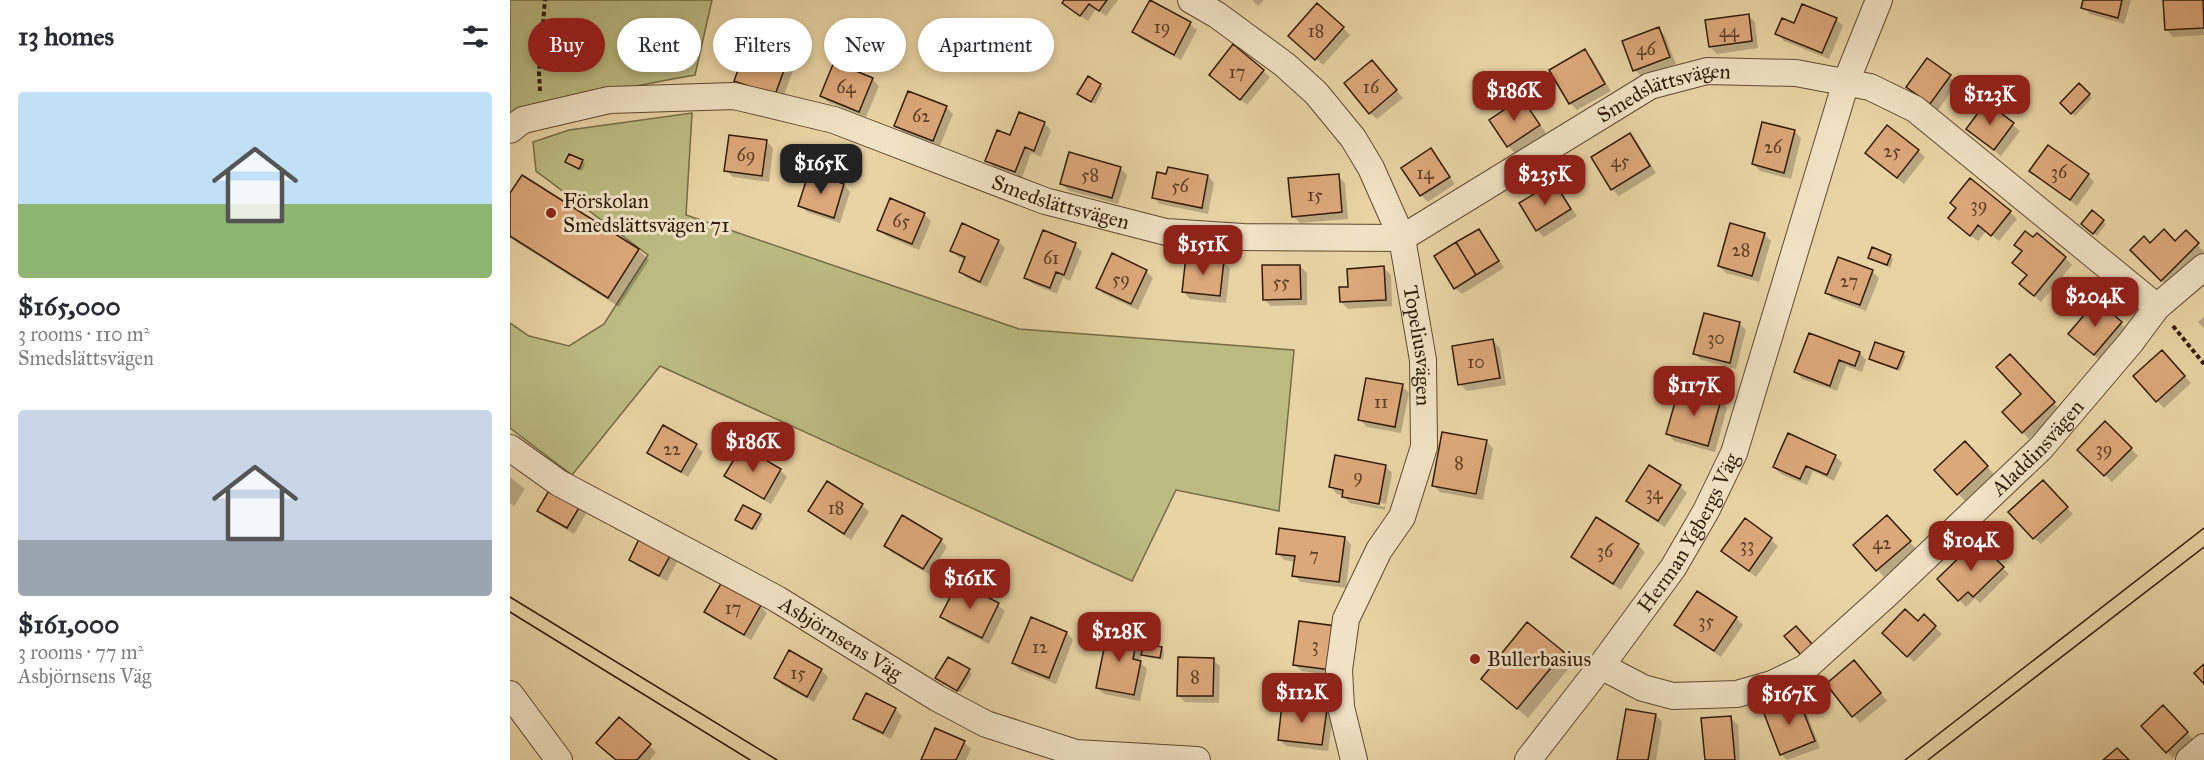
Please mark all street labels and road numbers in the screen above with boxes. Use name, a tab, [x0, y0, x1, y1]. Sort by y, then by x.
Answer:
street label: Smedslättsvägen	[1592, 57, 1731, 128]
street label: Smedslättsvägen	[988, 169, 1132, 235]
street label: Topeliusvägen	[1397, 283, 1437, 406]
street label: Aladdinsvägen	[1985, 394, 2089, 502]
street label: Herman Ygbergs Väg	[1632, 449, 1745, 618]
street label: Asbjörnsens Väg	[773, 590, 907, 686]

